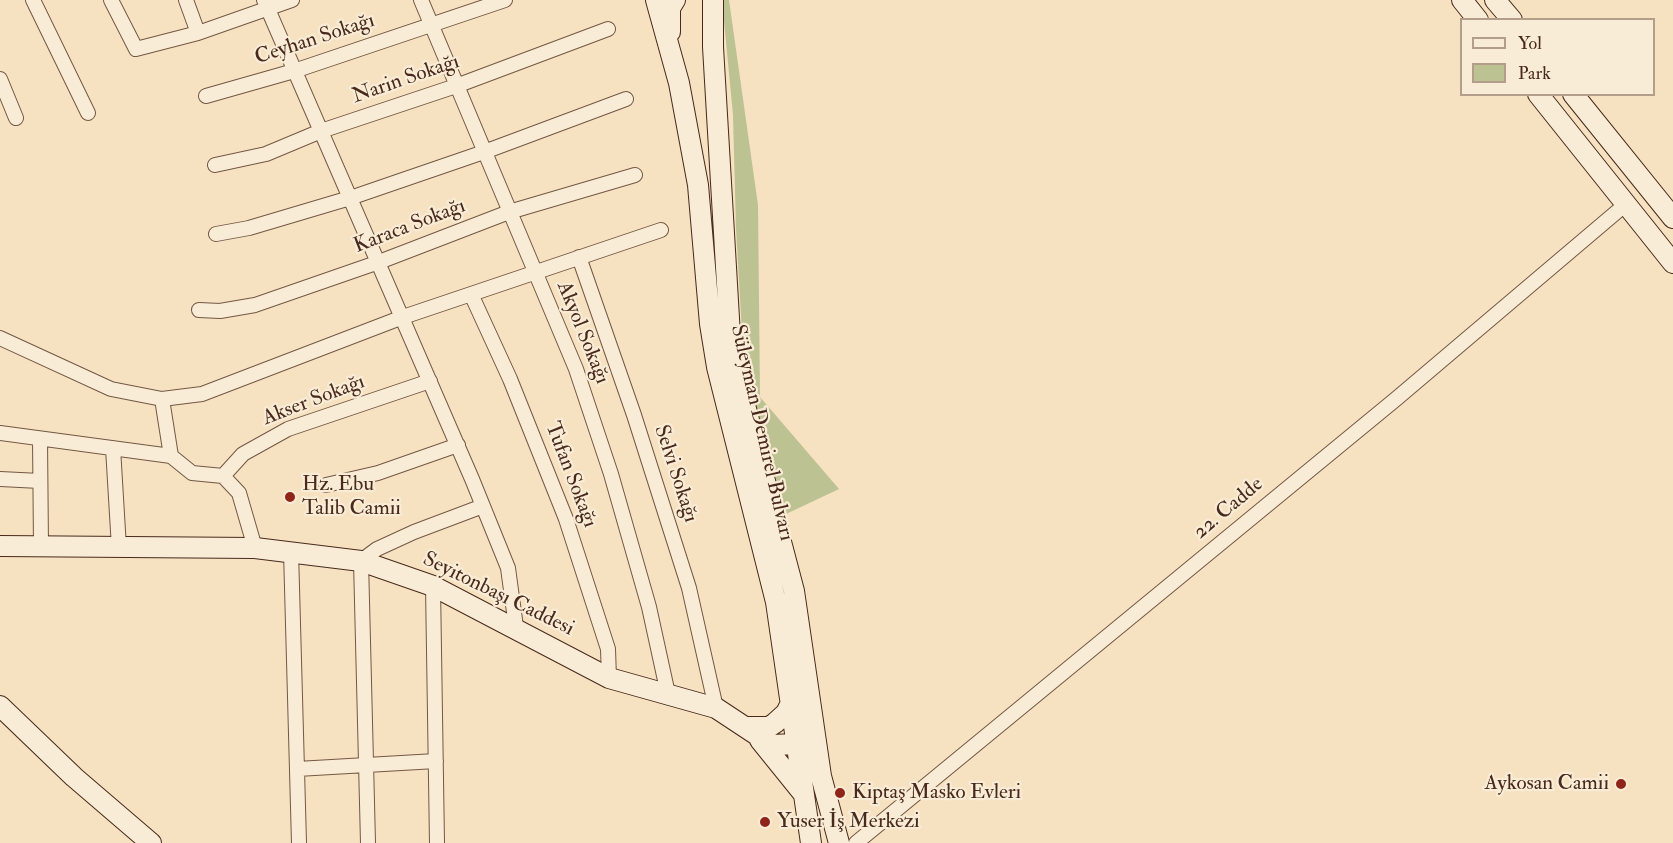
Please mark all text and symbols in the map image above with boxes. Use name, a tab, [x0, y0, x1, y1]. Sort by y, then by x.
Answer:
street label: Ceyhan Sokağı	[252, 9, 378, 71]
legend	[1460, 18, 1655, 96]
text: Yol	[1518, 32, 1542, 55]
street label: Narin Sokağı	[349, 50, 463, 110]
text: Park	[1518, 62, 1551, 85]
street label: Karaca Sokağı	[351, 194, 469, 260]
street label: Akyol Sokağı	[550, 278, 614, 388]
street label: Süleyman Demirel Bulvarı	[724, 323, 798, 543]
street label: Akser Sokağı	[259, 370, 369, 432]
street label: Tufan Sokağı	[538, 419, 602, 531]
street label: Selvi Sokağı	[647, 422, 703, 526]
place label: Hz. Ebu Talib Camii	[302, 472, 401, 522]
street label: 22. Cadde	[1189, 473, 1269, 545]
marker: Hz. Ebu Talib Camii	[283, 490, 297, 504]
street label: Seyitonbaşı Caddesi	[418, 548, 578, 642]
place label: Aykosan Camii	[1485, 771, 1609, 797]
marker: Aykosan Camii	[1614, 777, 1628, 791]
place label: Kiptaş Masko Evleri	[852, 780, 1021, 806]
marker: Kiptaş Masko Evleri	[833, 786, 847, 800]
place label: Yuser İş Merkezi	[777, 809, 920, 835]
marker: Yuser İş Merkezi	[758, 815, 772, 829]

